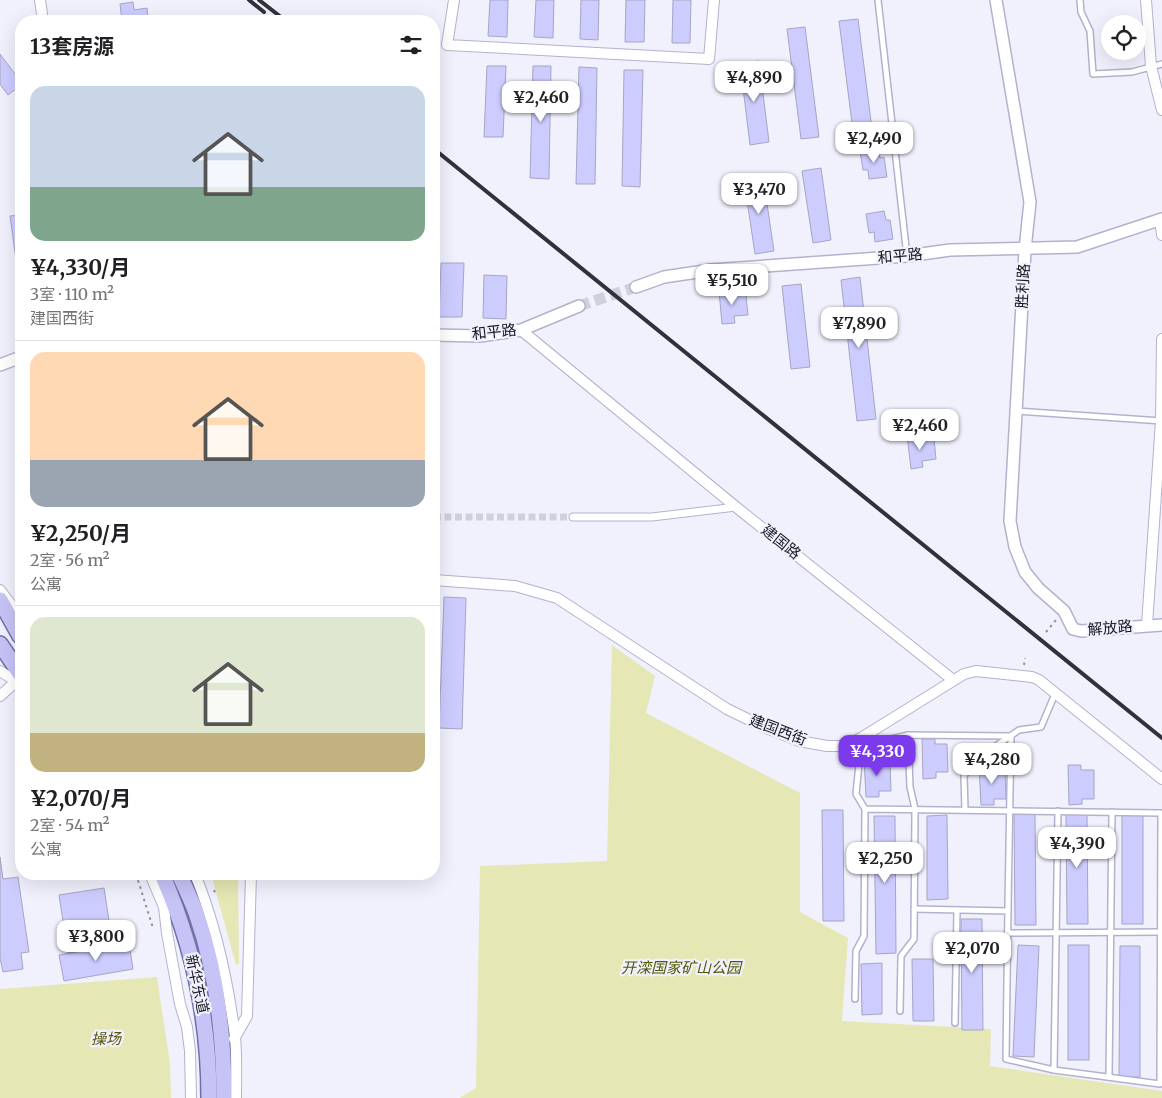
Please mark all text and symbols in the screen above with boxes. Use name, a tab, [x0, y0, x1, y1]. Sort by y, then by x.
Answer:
map controls	[1101, 15, 1146, 60]
button: locate	[1101, 15, 1146, 60]
icon: filters	[397, 31, 425, 59]
text: 13套房源	[30, 33, 114, 60]
pin: ¥4,890	[713, 61, 795, 103]
text: ¥4,890	[726, 67, 782, 87]
pin: ¥2,460	[500, 80, 582, 123]
text: ¥2,460	[513, 87, 569, 107]
icon: home	[183, 119, 273, 209]
pin: ¥2,490	[833, 121, 915, 164]
text: ¥2,490	[846, 128, 902, 148]
pin: ¥3,470	[718, 172, 800, 215]
text: ¥3,470	[732, 179, 786, 199]
street label: 和平路	[877, 244, 923, 267]
text: ¥4,330/月	[30, 254, 130, 281]
street label: 胜利路	[1012, 263, 1033, 309]
pin: ¥5,510	[691, 264, 773, 306]
text: ¥5,510	[706, 270, 758, 290]
text: 3室 · 110 m²	[30, 284, 114, 304]
pin: ¥7,890	[818, 306, 900, 349]
text: 建国西街	[30, 308, 94, 328]
text: ¥7,890	[832, 313, 886, 333]
street label: 和平路	[471, 320, 517, 343]
icon: home	[183, 384, 273, 474]
pin: ¥2,460	[879, 408, 961, 451]
text: ¥2,460	[892, 415, 948, 435]
text: ¥2,250/月	[30, 520, 131, 547]
street label: 建国路	[758, 520, 805, 563]
text: 2室 · 56 m²	[30, 550, 109, 570]
text: 公寓	[30, 574, 62, 594]
street label: 解放路	[1087, 616, 1133, 639]
icon: home	[183, 649, 273, 739]
street label: 建国西街	[747, 710, 810, 749]
pin: ¥4,330	[836, 734, 918, 777]
text: ¥4,330	[850, 741, 904, 761]
pin: ¥4,280	[951, 742, 1033, 785]
text: ¥4,280	[964, 749, 1020, 769]
text: ¥2,070/月	[30, 785, 131, 812]
text: 2室 · 54 m²	[30, 815, 110, 835]
pin: ¥4,390	[1036, 826, 1118, 869]
text: ¥4,390	[1049, 833, 1105, 853]
text: 公寓	[30, 839, 62, 859]
pin: ¥2,250	[844, 842, 926, 884]
text: ¥2,250	[857, 848, 913, 868]
pin: ¥3,800	[55, 920, 137, 962]
text: ¥3,800	[68, 926, 124, 946]
pin: ¥2,070	[931, 932, 1013, 974]
text: ¥2,070	[944, 938, 1000, 958]
street label: 新华东道	[182, 953, 213, 1015]
park label: 开滦国家矿山公园	[621, 958, 743, 977]
park label: 操场	[91, 1029, 123, 1048]

